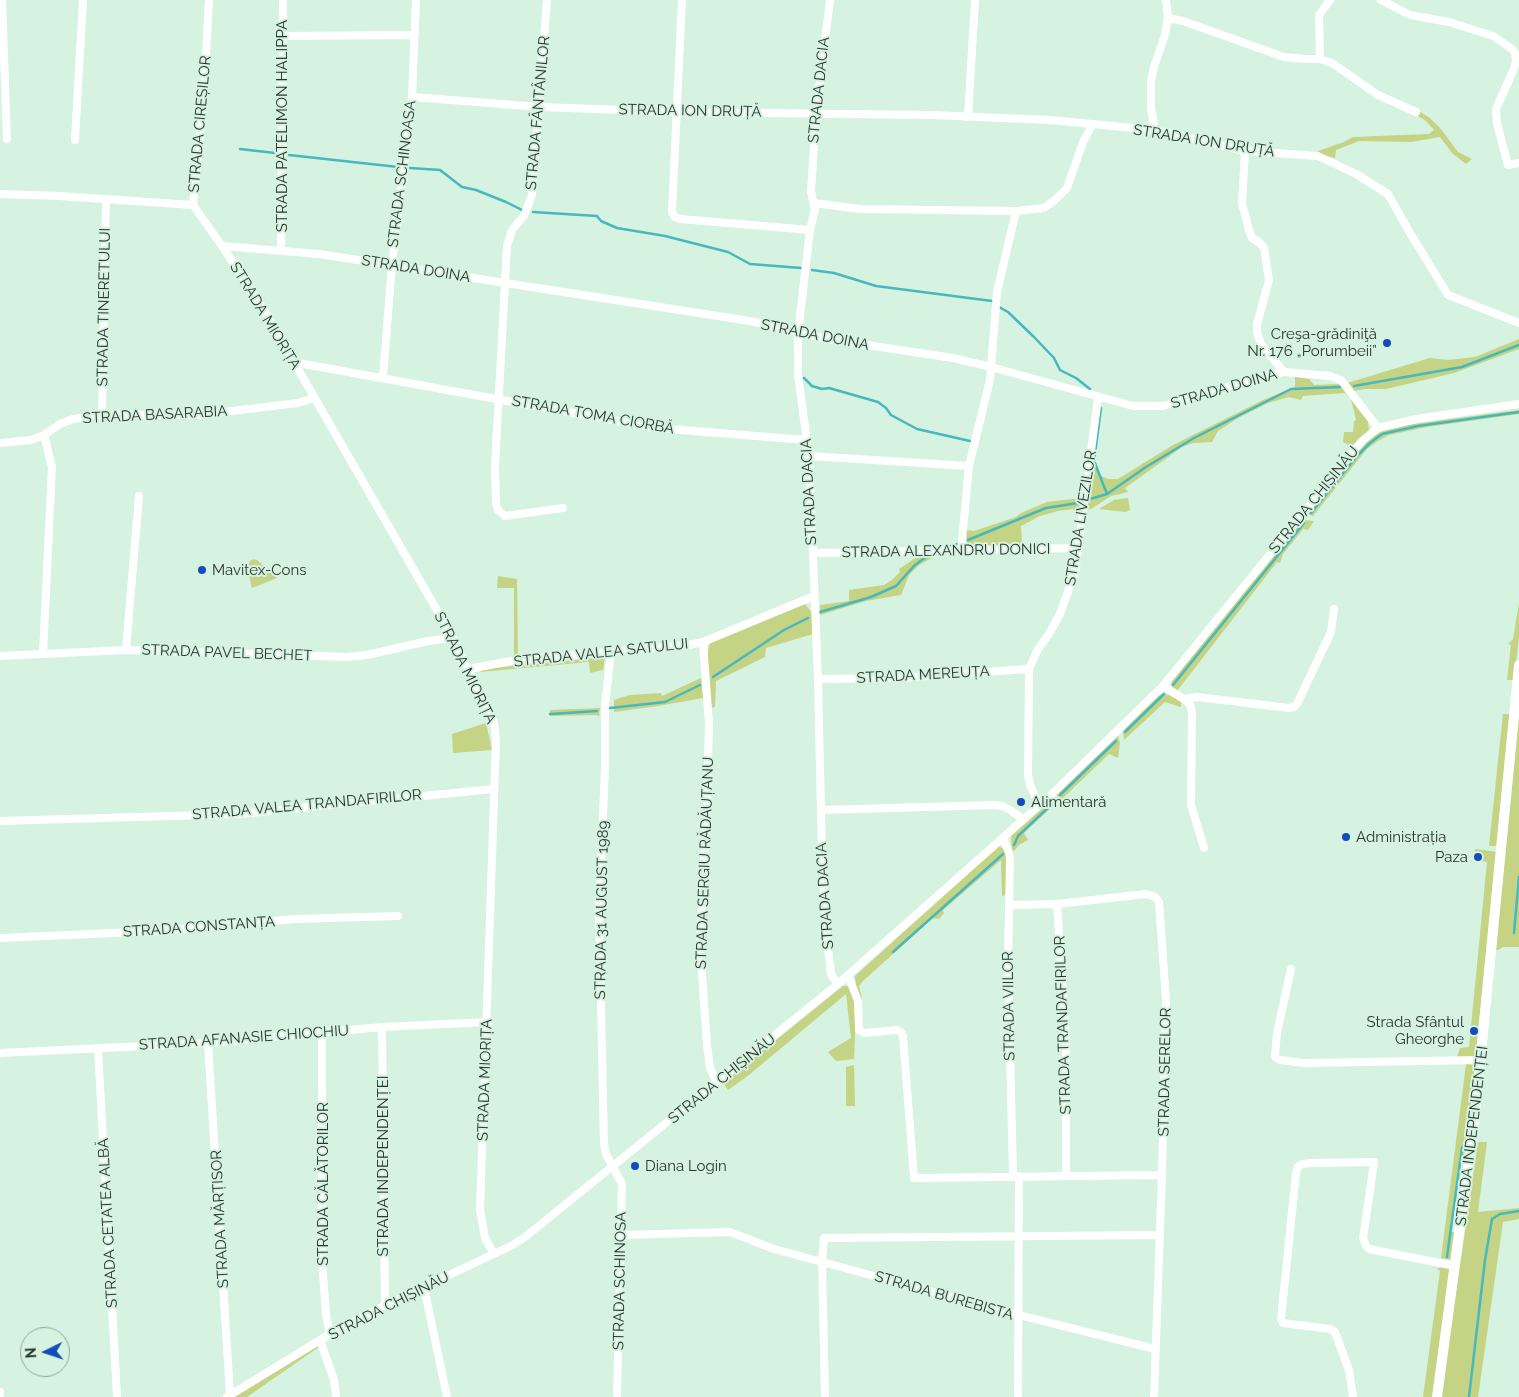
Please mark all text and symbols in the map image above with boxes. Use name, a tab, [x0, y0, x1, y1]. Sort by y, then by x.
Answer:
street label: STRADA PATELIMON HALIPPA	[273, 20, 291, 232]
street label: STRADA FÂNTÂNILOR	[522, 35, 554, 191]
street label: STRADA DACIA	[804, 36, 834, 144]
street label: STRADA CIREȘILOR	[185, 55, 215, 193]
street label: STRADA SCHINOASA	[384, 99, 420, 249]
street label: STRADA ION DRUȚĂ	[618, 101, 762, 121]
street label: STRADA ION DRUȚĂ	[1132, 121, 1276, 161]
street label: STRADA TINERETULUI	[94, 227, 114, 387]
street label: STRADA DOINA	[360, 252, 472, 286]
street label: STRADA MIORIȚA	[226, 259, 304, 373]
street label: STRADA DOINA	[759, 316, 871, 354]
place label: Creşa-grădiniţă Nr. 176 „Porumbeii”	[1247, 325, 1377, 360]
marker: Creşa-grădiniţă Nr. 176 „Porumbeii”	[1381, 337, 1393, 349]
street label: STRADA DOINA	[1169, 365, 1279, 413]
street label: STRADA TOMA CIORBĂ	[510, 392, 676, 438]
street label: STRADA BASARABIA	[82, 402, 228, 428]
street label: STRADA DACIA	[797, 438, 821, 546]
street label: STRADA CHIȘINĂU	[1265, 443, 1363, 557]
street label: STRADA LIVEZILOR	[1061, 449, 1101, 587]
street label: STRADA ALEXANDRU DONICI	[842, 540, 1050, 562]
place label: Mavitex-Cons	[212, 561, 306, 579]
marker: Mavitex-Cons	[196, 564, 208, 576]
street label: STRADA MIORIȚA	[430, 609, 500, 727]
street label: STRADA VALEA SATULUI	[513, 635, 689, 671]
street label: STRADA PAVEL BECHET	[141, 641, 313, 665]
street label: STRADA MEREUȚA	[856, 663, 990, 687]
street label: STRADA SERGIU RĂDĂUȚANU	[692, 756, 718, 970]
street label: STRADA VALEA TRANDAFIRILOR	[192, 786, 422, 824]
place label: Alimentară	[1031, 793, 1106, 811]
marker: Alimentară	[1015, 796, 1027, 808]
street label: STRADA 31 AUGUST 1989	[591, 820, 613, 1000]
place label: Administrația	[1356, 828, 1446, 846]
marker: Administrația	[1340, 831, 1352, 843]
street label: STRADA DACIA	[812, 842, 838, 950]
place label: Paza	[1435, 848, 1468, 866]
marker: Paza	[1472, 851, 1484, 863]
street label: STRADA CONSTANȚA	[122, 913, 276, 941]
street label: STRADA TRANDAFIRILOR	[1051, 935, 1075, 1115]
street label: STRADA VIILOR	[999, 951, 1019, 1061]
street label: STRADA SERELOR	[1155, 1007, 1175, 1137]
place label: Strada Sfântul Gheorghe	[1367, 1013, 1464, 1048]
street label: STRADA MIORIȚA	[474, 1019, 496, 1141]
street label: STRADA AFANASIE CHIOCHIU	[138, 1022, 350, 1054]
marker: Strada Sfântul Gheorghe	[1468, 1025, 1480, 1037]
street label: STRADA CHIȘINĂU	[665, 1030, 779, 1128]
street label: STRADA INDEPENDENȚEI	[1452, 1045, 1492, 1227]
street label: STRADA INDEPENDENȚEI	[374, 1075, 392, 1257]
street label: STRADA CĂLĂTORILOR	[314, 1102, 332, 1266]
street label: STRADA CETATEA ALBĂ	[95, 1138, 121, 1308]
street label: STRADA MĂRȚISOR	[207, 1149, 233, 1289]
place label: Diana Login	[645, 1157, 727, 1175]
marker: Diana Login	[629, 1160, 641, 1172]
street label: STRADA SCHINOSA	[610, 1212, 630, 1350]
street label: STRADA CHIȘINĂU	[326, 1268, 452, 1344]
street label: STRADA BUREBISTA	[872, 1268, 1016, 1324]
north arrow	[20, 1327, 70, 1377]
text: N	[23, 1347, 39, 1359]

